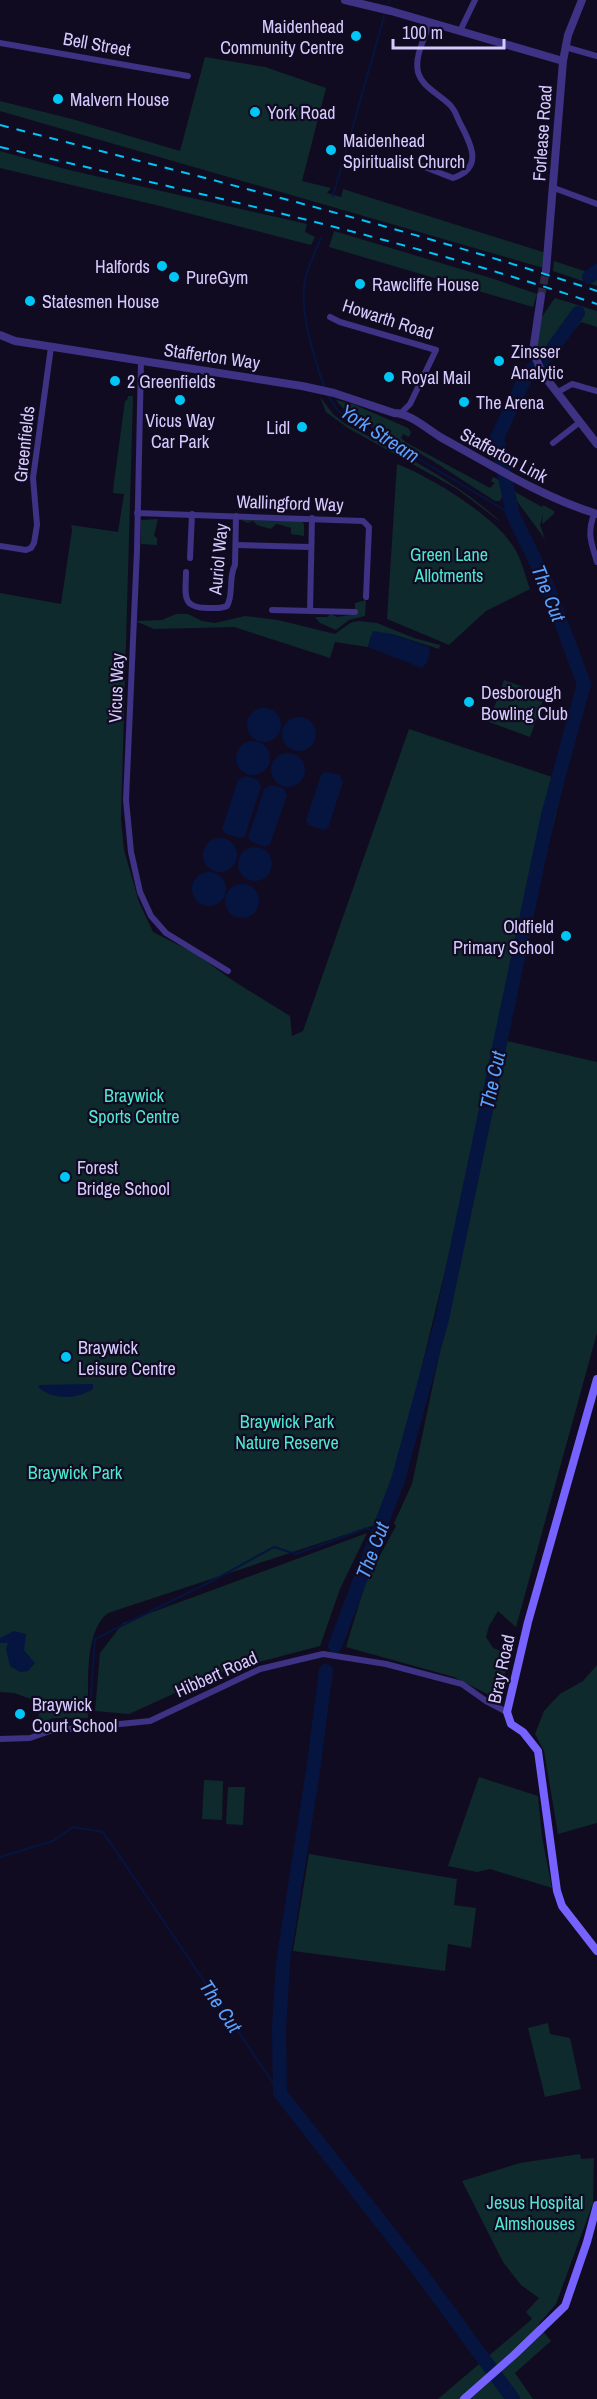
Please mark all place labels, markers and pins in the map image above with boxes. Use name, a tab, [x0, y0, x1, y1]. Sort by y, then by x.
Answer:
place label: Maidenhead Community Centre	[220, 14, 344, 60]
marker: Maidenhead Community Centre	[349, 29, 363, 43]
place label: Malvern House	[70, 87, 169, 112]
marker: Malvern House	[51, 92, 65, 106]
place label: York Road	[267, 100, 336, 125]
marker: York Road	[248, 105, 262, 119]
place label: Maidenhead Spiritualist Church	[343, 128, 465, 174]
marker: Maidenhead Spiritualist Church	[324, 143, 338, 157]
place label: Halfords	[95, 254, 150, 279]
marker: Halfords	[155, 259, 169, 273]
place label: PureGym	[186, 265, 248, 290]
marker: PureGym	[167, 270, 181, 284]
place label: Rawcliffe House	[372, 272, 479, 297]
marker: Rawcliffe House	[353, 277, 367, 291]
place label: Statesmen House	[42, 289, 159, 314]
marker: Statesmen House	[23, 294, 37, 308]
place label: Zinsser Analytic	[510, 339, 564, 385]
marker: Zinsser Analytic	[492, 354, 506, 368]
place label: Royal Mail	[401, 365, 471, 390]
place label: 2 Greenfields	[127, 369, 216, 394]
marker: Royal Mail	[382, 370, 396, 384]
marker: 2 Greenfields	[108, 374, 122, 388]
place label: The Arena	[476, 390, 544, 415]
marker: Vicus Way Car Park	[173, 393, 187, 407]
marker: The Arena	[457, 395, 471, 409]
place label: Vicus Way Car Park	[145, 408, 215, 454]
place label: Lidl	[266, 415, 290, 440]
marker: Lidl	[295, 420, 309, 434]
place label: Desborough Bowling Club	[481, 680, 568, 726]
marker: Desborough Bowling Club	[462, 695, 476, 709]
place label: Oldfield Primary School	[453, 914, 554, 960]
marker: Oldfield Primary School	[559, 929, 573, 943]
place label: Forest Bridge School	[77, 1155, 170, 1201]
marker: Forest Bridge School	[58, 1170, 72, 1184]
place label: Braywick Leisure Centre	[78, 1335, 176, 1381]
marker: Braywick Leisure Centre	[59, 1350, 73, 1364]
place label: Braywick Court School	[32, 1692, 117, 1738]
marker: Braywick Court School	[13, 1707, 27, 1721]

